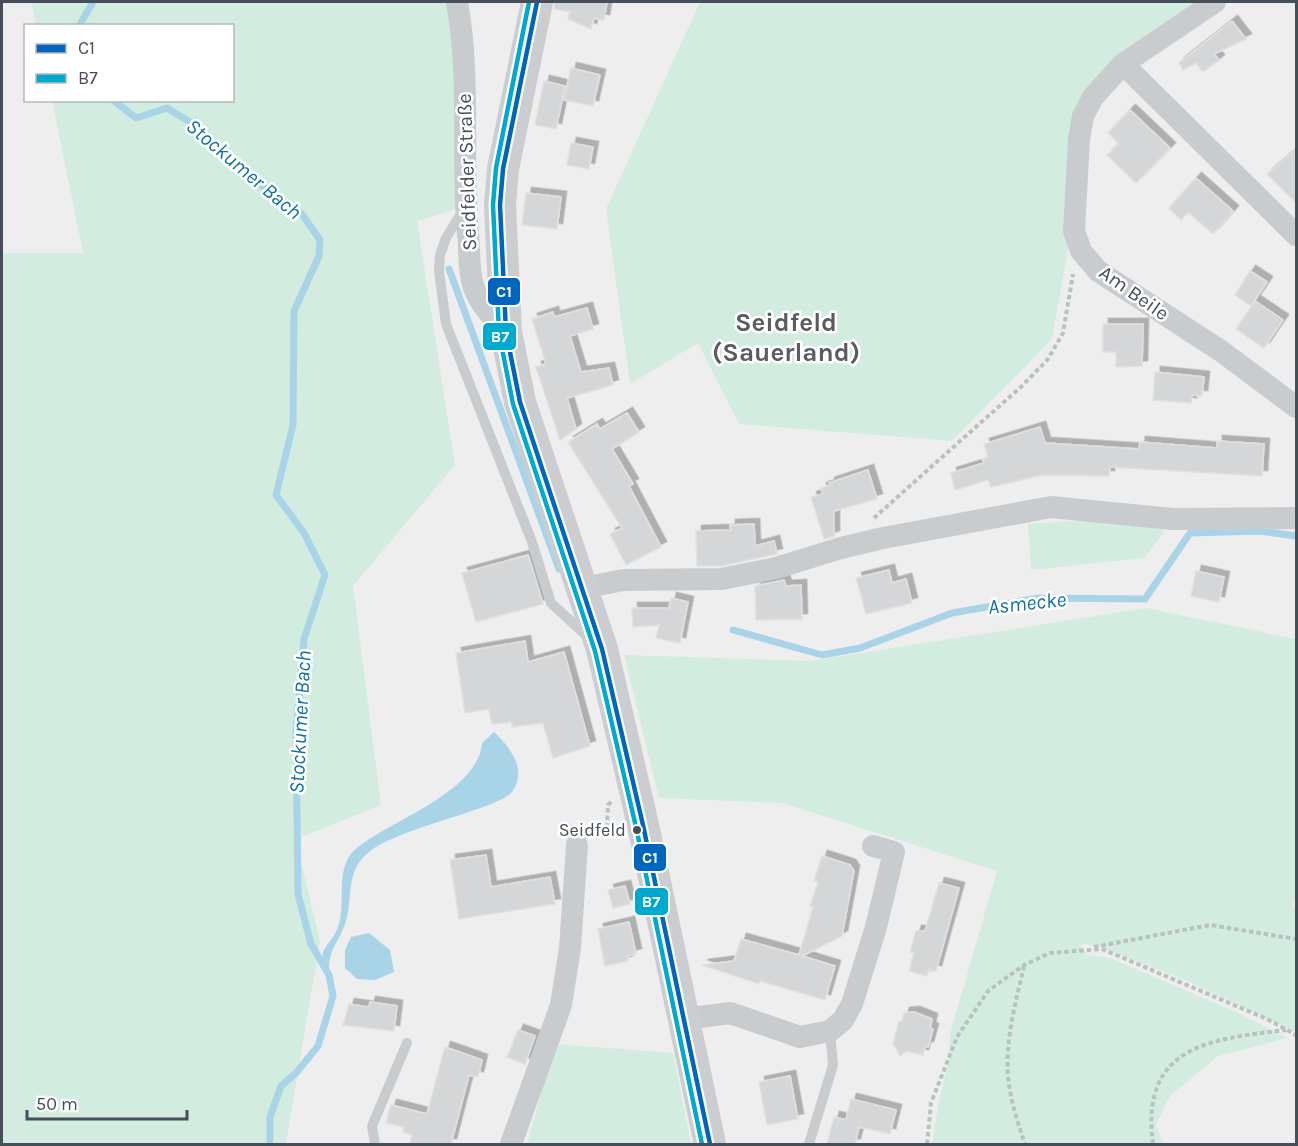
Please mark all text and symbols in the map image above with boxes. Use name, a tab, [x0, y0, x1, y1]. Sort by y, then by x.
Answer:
legend	[24, 24, 234, 102]
text: C1	[78, 37, 95, 59]
text: B7	[78, 67, 98, 89]
street label: Seidfelder Straße	[453, 93, 481, 251]
water label: Stockumer Bach	[181, 114, 307, 224]
street label: Am Beile	[1095, 261, 1173, 325]
line badge: C1	[487, 277, 521, 306]
text: C1	[496, 282, 512, 301]
district label: Seidfeld (Sauerland)	[712, 307, 860, 368]
line badge: B7	[482, 322, 517, 351]
text: B7	[491, 327, 509, 346]
water label: Asmecke	[987, 587, 1067, 619]
water label: Stockumer Bach	[284, 650, 316, 794]
place label: Seidfeld	[559, 819, 626, 841]
marker: Seidfeld	[631, 824, 643, 836]
line badge: C1	[633, 843, 667, 872]
text: C1	[642, 848, 658, 867]
line badge: B7	[634, 887, 669, 916]
text: B7	[642, 892, 660, 911]
scale bar	[27, 1083, 188, 1121]
text: 50 m	[36, 1093, 78, 1115]

